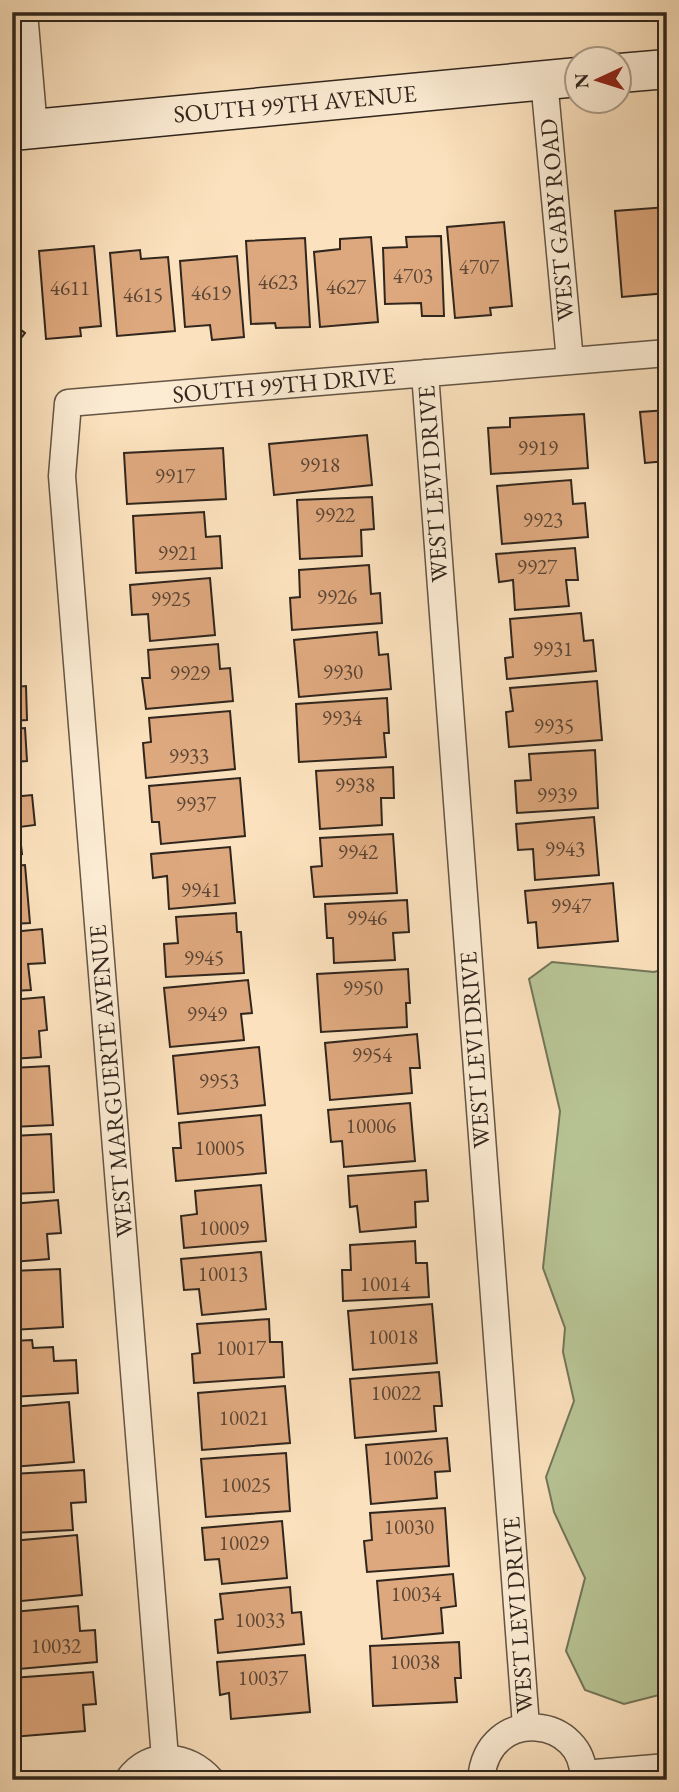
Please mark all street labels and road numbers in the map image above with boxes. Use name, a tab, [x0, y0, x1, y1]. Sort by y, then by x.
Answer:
street label: SOUTH 99TH AVENUE	[172, 77, 418, 130]
street label: WEST GABY ROAD	[532, 117, 581, 323]
street label: SOUTH 99TH DRIVE	[171, 359, 397, 410]
street label: WEST LEVI DRIVE	[410, 385, 455, 583]
street label: WEST MARGUERTE AVENUE	[81, 923, 140, 1239]
street label: WEST LEVI DRIVE	[452, 951, 497, 1149]
street label: WEST LEVI DRIVE	[495, 1516, 540, 1714]

